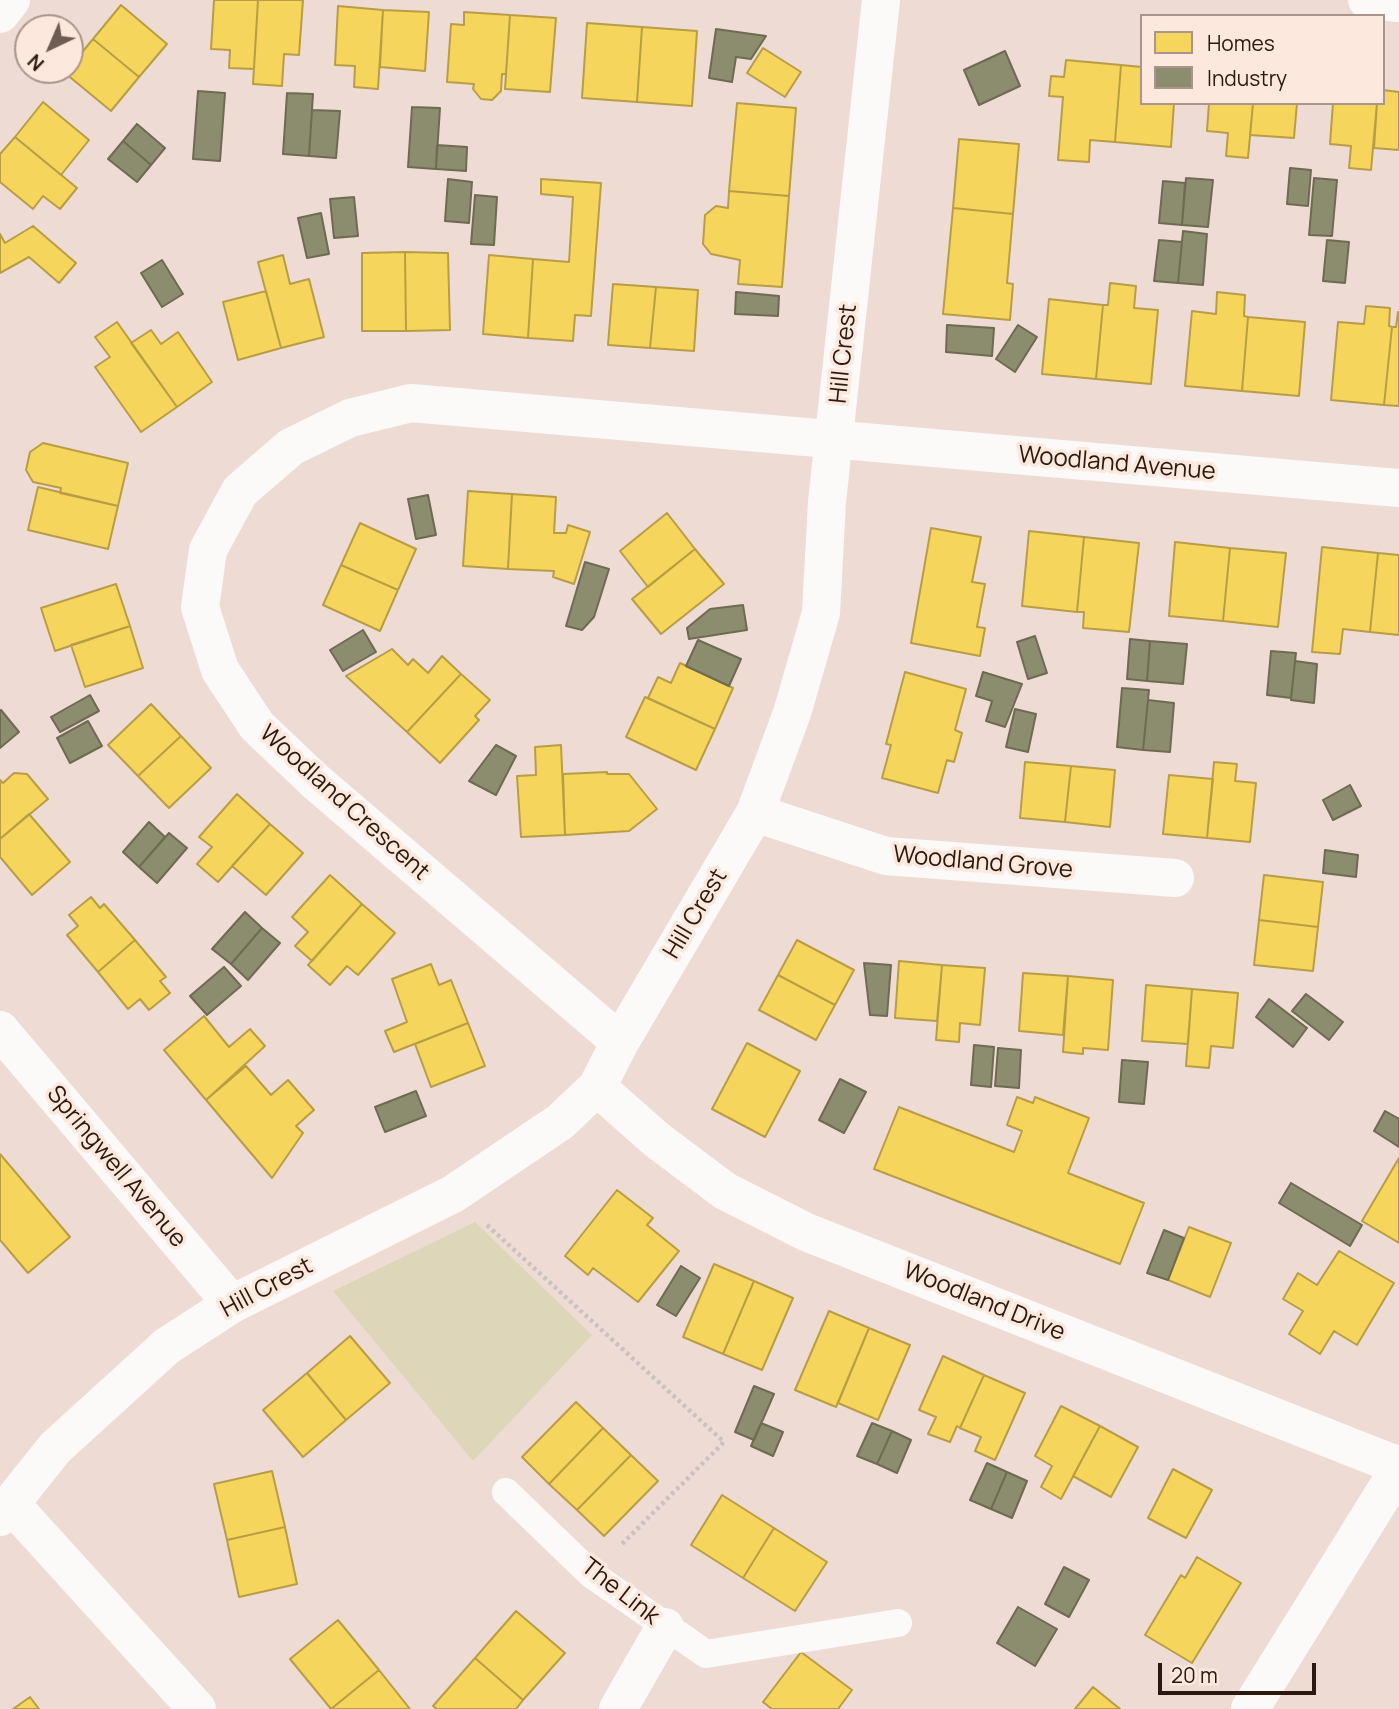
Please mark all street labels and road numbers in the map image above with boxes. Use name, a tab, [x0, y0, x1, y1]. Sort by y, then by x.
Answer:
street label: Hill Crest	[824, 303, 864, 405]
street label: Woodland Avenue	[1017, 441, 1217, 487]
street label: Woodland Crescent	[253, 719, 435, 887]
street label: Woodland Grove	[892, 841, 1074, 885]
street label: Hill Crest	[658, 864, 734, 964]
street label: Springwell Avenue	[40, 1080, 192, 1254]
street label: Hill Crest	[216, 1252, 318, 1324]
street label: Woodland Drive	[899, 1256, 1069, 1348]
street label: The Link	[575, 1553, 665, 1631]

